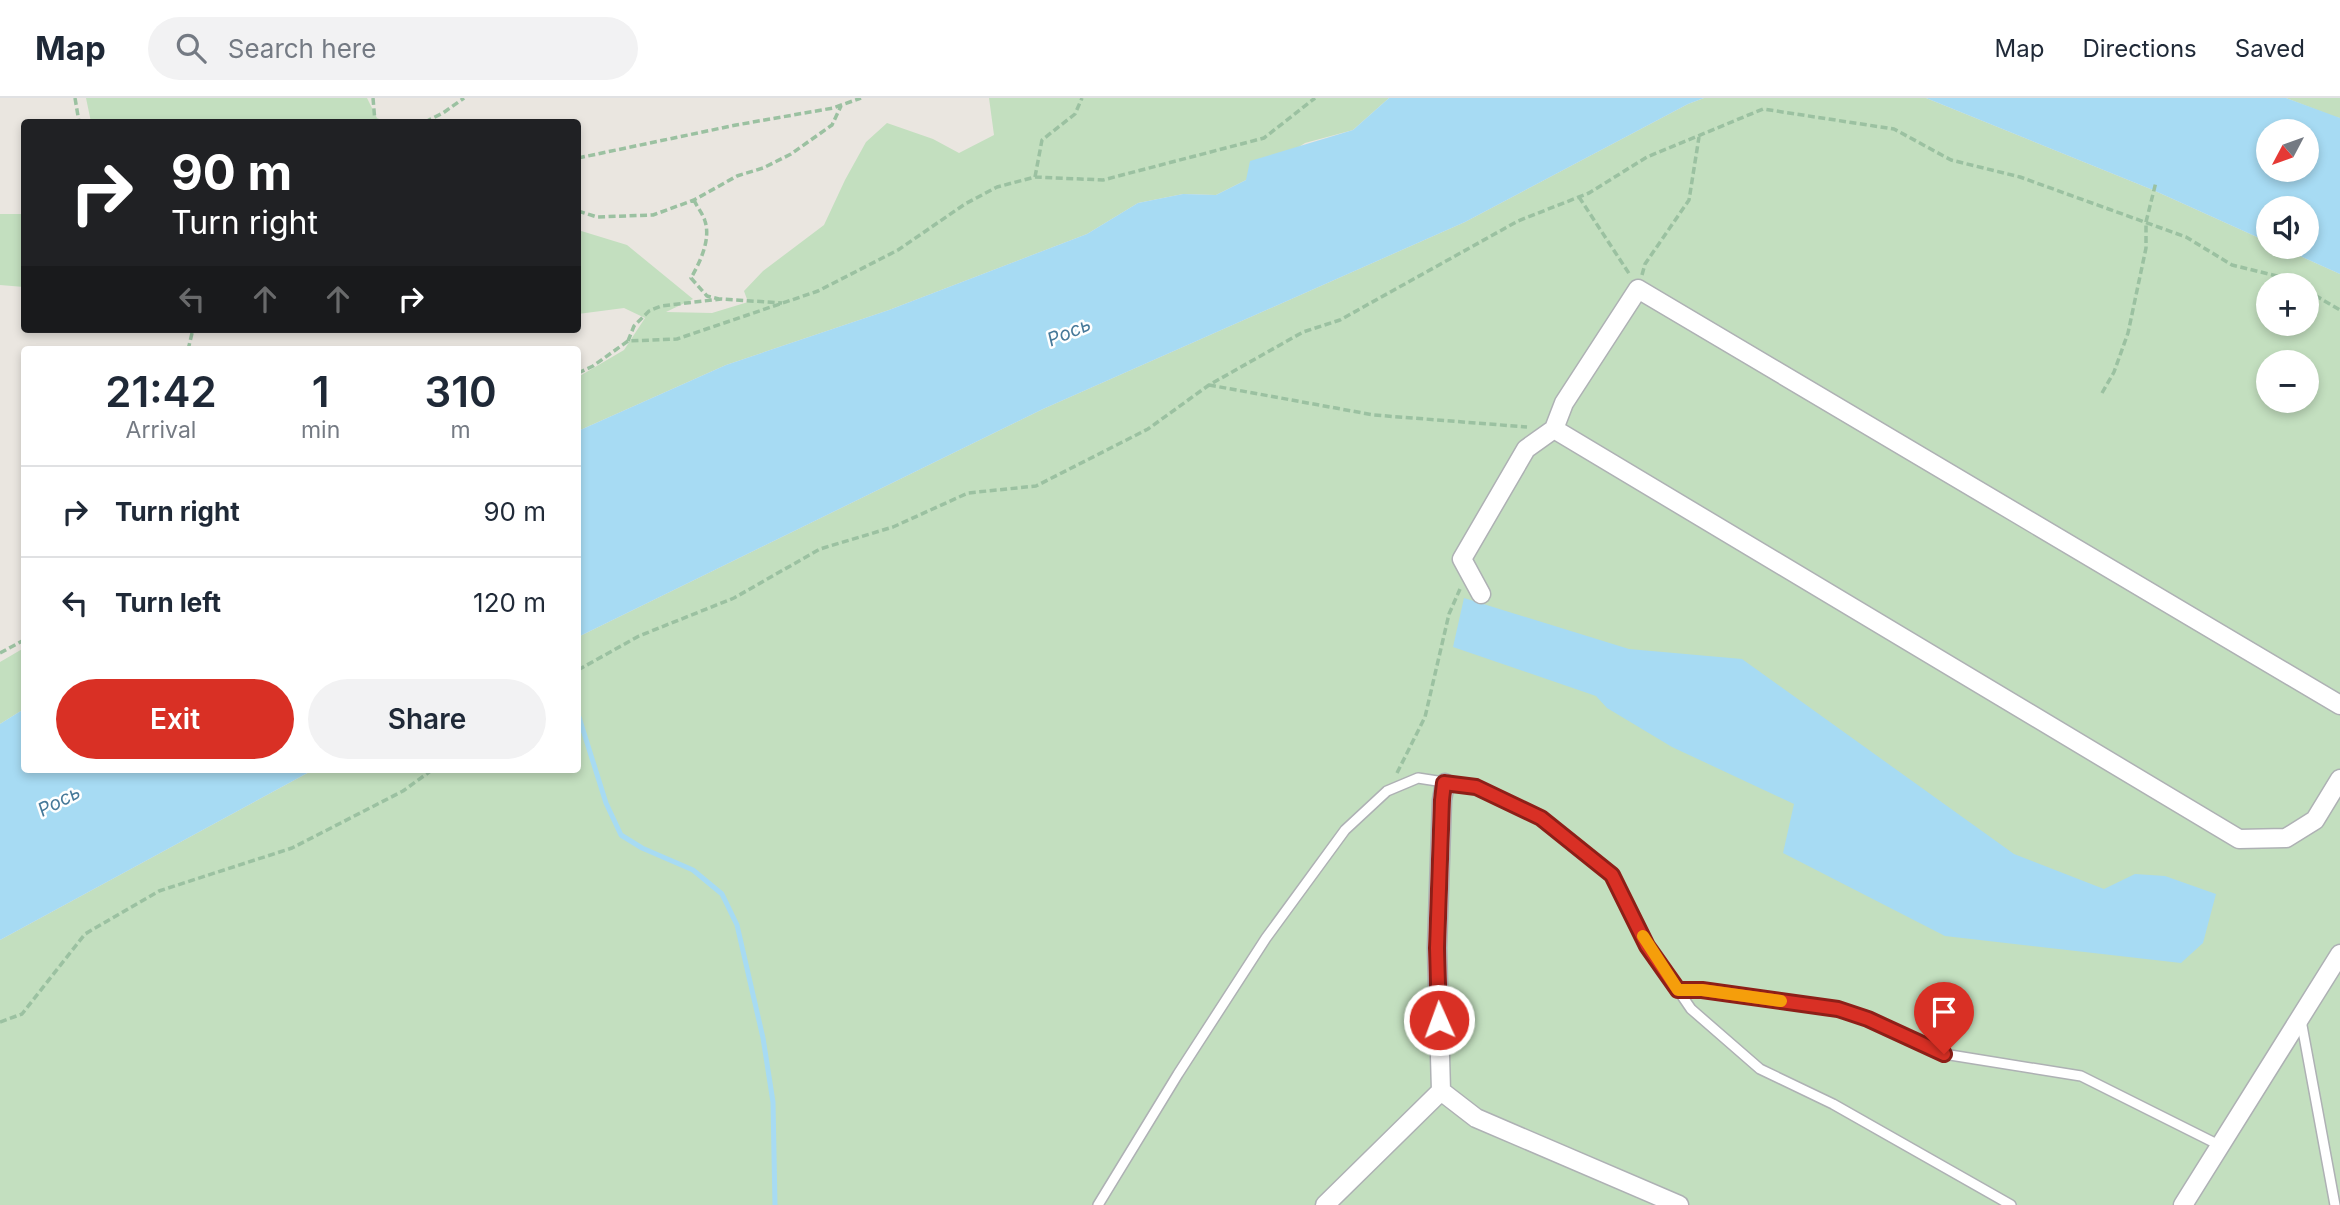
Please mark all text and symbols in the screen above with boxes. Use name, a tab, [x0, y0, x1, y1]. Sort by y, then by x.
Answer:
search box	[148, 17, 638, 80]
text: Map	[35, 28, 106, 68]
icon: search	[172, 29, 210, 67]
text: Search here	[228, 33, 376, 64]
text: Map	[1995, 34, 2044, 63]
text: Directions	[2082, 34, 2197, 63]
text: Saved	[2235, 34, 2305, 63]
north arrow	[2256, 119, 2319, 182]
map controls	[2256, 119, 2319, 413]
text: 90 m	[171, 143, 292, 202]
icon: right	[56, 147, 147, 238]
button: sound	[2256, 196, 2319, 259]
text: Turn right	[171, 203, 318, 242]
button: +	[2256, 273, 2319, 336]
icon: left	[173, 280, 211, 318]
icon: ahead	[246, 280, 284, 318]
icon: ahead	[319, 280, 357, 318]
icon: right	[392, 280, 430, 318]
water label: Рось	[1044, 313, 1094, 351]
button: −	[2256, 350, 2319, 413]
text: 21:42	[105, 366, 217, 417]
text: 1	[312, 366, 330, 417]
text: 310	[425, 366, 497, 417]
text: Arrival	[126, 416, 196, 444]
text: min	[301, 416, 340, 444]
text: m	[451, 416, 471, 444]
icon: right	[56, 493, 94, 531]
text: Turn right	[115, 496, 240, 527]
text: 90 m	[483, 496, 546, 527]
icon: left	[56, 584, 94, 622]
text: Turn left	[115, 587, 221, 618]
text: 120 m	[473, 587, 546, 618]
button: Exit	[56, 679, 294, 759]
button: Share	[308, 679, 546, 759]
water label: Рось	[34, 780, 84, 822]
pin	[1914, 982, 1974, 1054]
position arrow	[1402, 983, 1476, 1057]
icon: arrive	[1925, 993, 1963, 1031]

